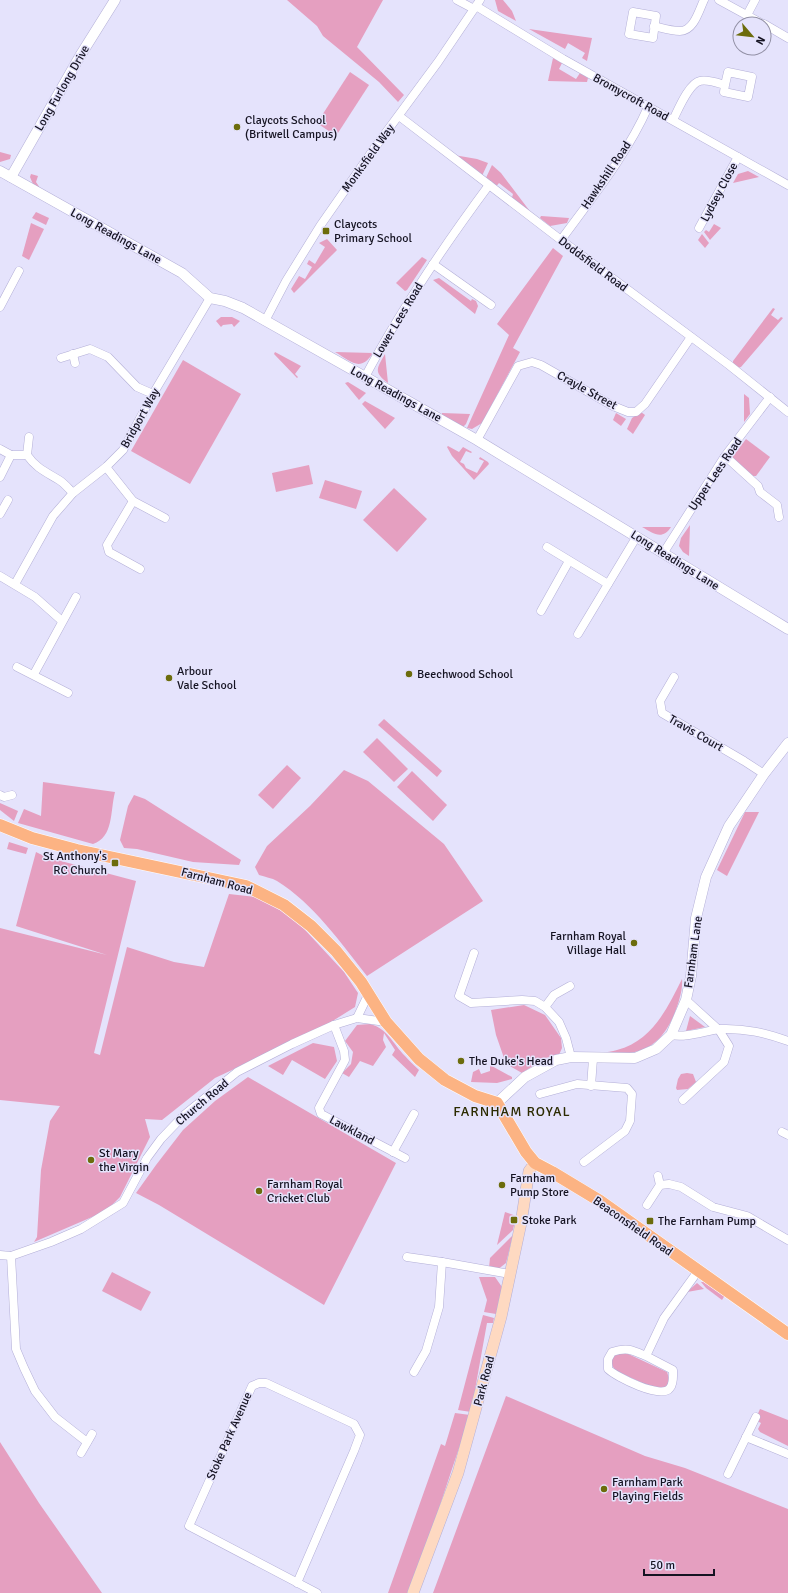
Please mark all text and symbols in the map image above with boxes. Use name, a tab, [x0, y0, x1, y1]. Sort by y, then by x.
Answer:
north arrow	[732, 16, 772, 56]
text: N	[753, 34, 768, 47]
street label: Long Furlong Drive	[32, 43, 93, 134]
street label: Bromycroft Road	[590, 70, 671, 124]
place label: Claycots School (Britwell Campus)	[245, 113, 337, 142]
street label: Monksfield Way	[339, 121, 398, 195]
marker: Claycots School (Britwell Campus)	[232, 122, 242, 132]
street label: Hawkshill Road	[578, 138, 635, 212]
street label: Lydsey Close	[698, 160, 741, 224]
street label: Long Readings Lane	[68, 205, 164, 268]
place label: Claycots Primary School	[334, 217, 412, 246]
marker: Claycots Primary School	[321, 226, 331, 236]
street label: Doddsfield Road	[555, 233, 630, 295]
street label: Lower Lees Road	[370, 280, 427, 361]
street label: Long Readings Lane	[348, 363, 444, 426]
street label: Crayle Street	[554, 368, 619, 413]
street label: Bridport Way	[118, 385, 163, 451]
street label: Upper Lees Road	[685, 435, 745, 514]
street label: Long Readings Lane	[628, 527, 722, 594]
place label: Arbour Vale School	[177, 664, 237, 693]
place label: Beechwood School	[417, 667, 514, 682]
marker: Beechwood School	[404, 669, 414, 679]
marker: Arbour Vale School	[164, 673, 174, 683]
street label: Travis Court	[666, 712, 726, 755]
place label: St Anthony's RC Church	[43, 849, 107, 878]
marker: St Anthony's RC Church	[110, 858, 120, 868]
street label: Farnham Road	[179, 865, 254, 898]
street label: Farnham Lane	[681, 915, 706, 989]
place label: Farnham Royal Village Hall	[550, 929, 626, 958]
marker: Farnham Royal Village Hall	[629, 938, 639, 948]
place label: The Duke's Head	[469, 1054, 553, 1069]
marker: The Duke's Head	[456, 1056, 466, 1066]
street label: Church Road	[173, 1076, 232, 1129]
district label: FARNHAM ROYAL	[453, 1103, 571, 1120]
street label: Lawkland	[327, 1112, 377, 1149]
place label: St Mary the Virgin	[99, 1146, 149, 1175]
marker: St Mary the Virgin	[86, 1155, 96, 1165]
place label: Farnham Pump Store	[510, 1171, 569, 1200]
place label: Farnham Royal Cricket Club	[267, 1177, 343, 1206]
marker: Farnham Pump Store	[497, 1180, 507, 1190]
marker: Farnham Royal Cricket Club	[254, 1186, 264, 1196]
street label: Beaconsfield Road	[590, 1193, 676, 1260]
place label: Stoke Park	[522, 1213, 577, 1228]
place label: The Farnham Pump	[658, 1214, 756, 1229]
marker: Stoke Park	[509, 1215, 519, 1225]
marker: The Farnham Pump	[645, 1216, 655, 1226]
street label: Park Road	[471, 1354, 498, 1408]
street label: Stoke Park Avenue	[203, 1390, 256, 1482]
place label: Farnham Park Playing Fields	[612, 1475, 683, 1504]
marker: Farnham Park Playing Fields	[599, 1484, 609, 1494]
scale bar	[644, 1551, 714, 1577]
text: 50 m	[650, 1558, 675, 1573]

